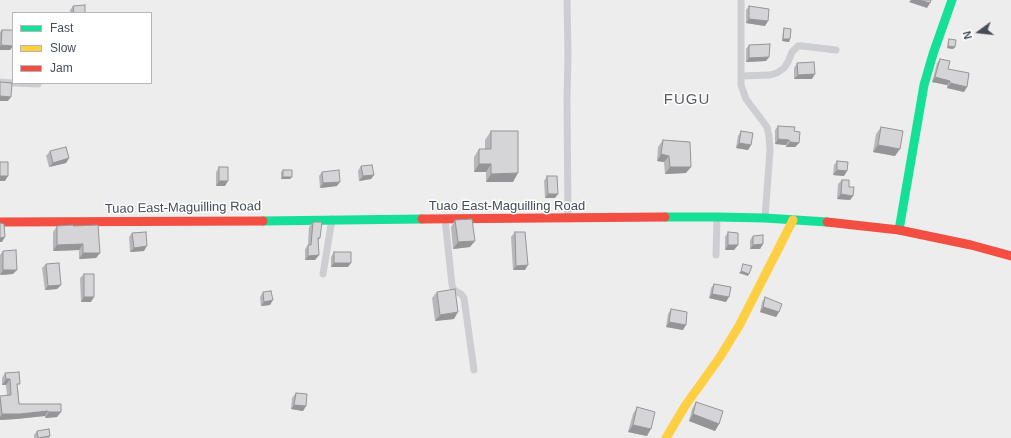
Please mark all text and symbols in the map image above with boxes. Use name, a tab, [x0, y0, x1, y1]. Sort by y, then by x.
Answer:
legend	[12, 12, 152, 84]
north arrow	[959, 12, 999, 52]
text: Fast	[50, 21, 73, 35]
text: N	[961, 30, 974, 41]
text: Slow	[50, 41, 76, 55]
text: Jam	[50, 61, 73, 75]
district label: FUGU	[664, 91, 710, 109]
street label: Tuao East-Maguilling Road	[429, 198, 585, 214]
street label: Tuao East-Maguilling Road	[105, 199, 261, 217]

